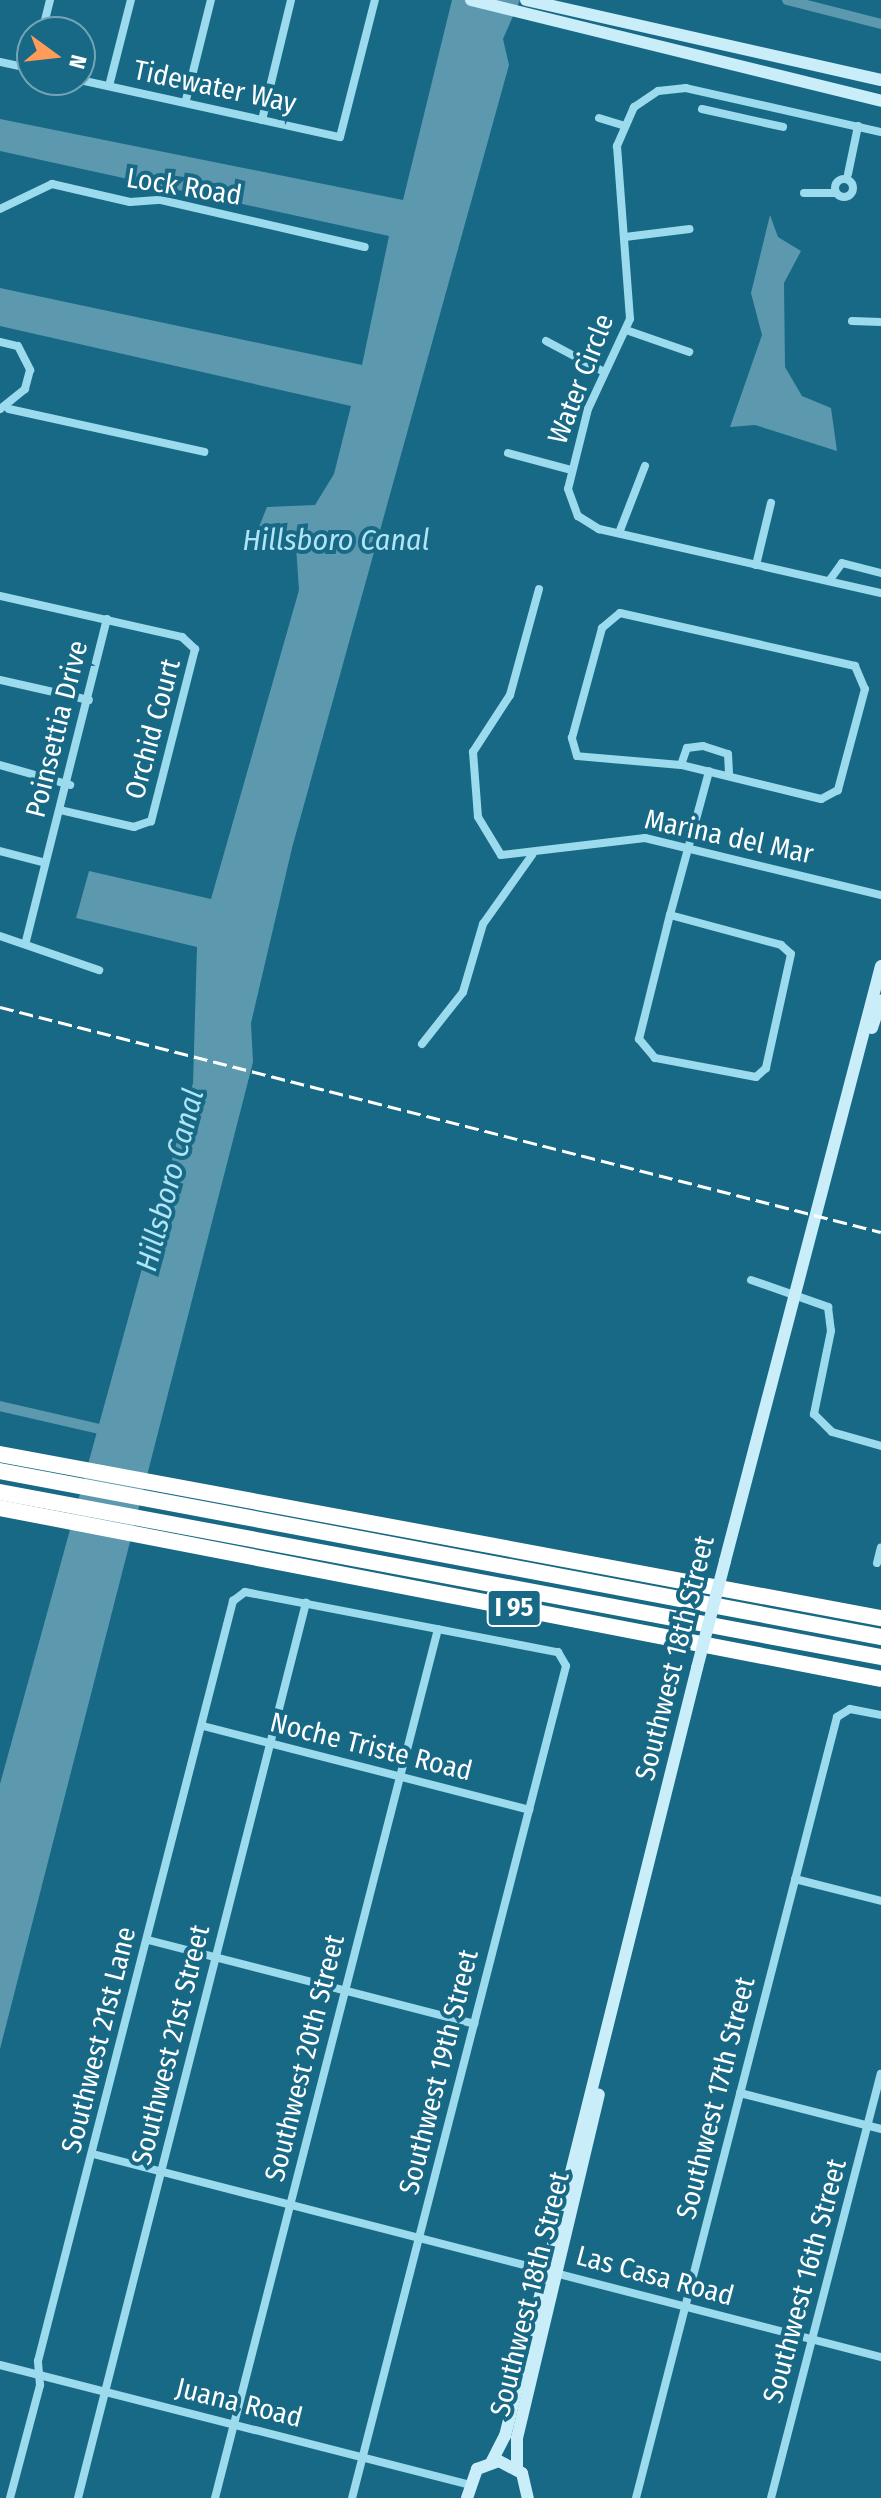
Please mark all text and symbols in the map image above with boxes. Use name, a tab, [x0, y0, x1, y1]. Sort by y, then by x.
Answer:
north arrow	[16, 16, 96, 96]
text: N	[63, 52, 92, 72]
street label: Tidewater Way	[131, 53, 299, 121]
street label: Lock Road	[124, 161, 244, 213]
street label: Water Circle	[541, 309, 621, 449]
water label: Hillsboro Canal	[242, 522, 430, 558]
street label: Poinsettia Drive	[19, 637, 95, 821]
street label: Orchid Court	[118, 655, 188, 803]
street label: Marina del Mar	[642, 803, 816, 871]
water label: Hillsboro Canal	[128, 1085, 212, 1275]
street label: Southwest 18th Street	[628, 1532, 722, 1784]
road number: I 95	[486, 1586, 542, 1630]
street label: Noche Triste Road	[267, 1706, 475, 1788]
street label: Southwest 21st Street	[125, 1921, 217, 2169]
street label: Southwest 21st Lane	[55, 1923, 143, 2157]
street label: Southwest 20th Street	[258, 1931, 352, 2185]
street label: Southwest 19th Street	[392, 1946, 486, 2198]
street label: Southwest 17th Street	[670, 1973, 762, 2223]
street label: Southwest 16th Street	[756, 2155, 854, 2407]
street label: Southwest 18th Street	[483, 2168, 577, 2420]
street label: Las Casa Road	[572, 2239, 738, 2313]
street label: Juana Road	[172, 2371, 306, 2435]

